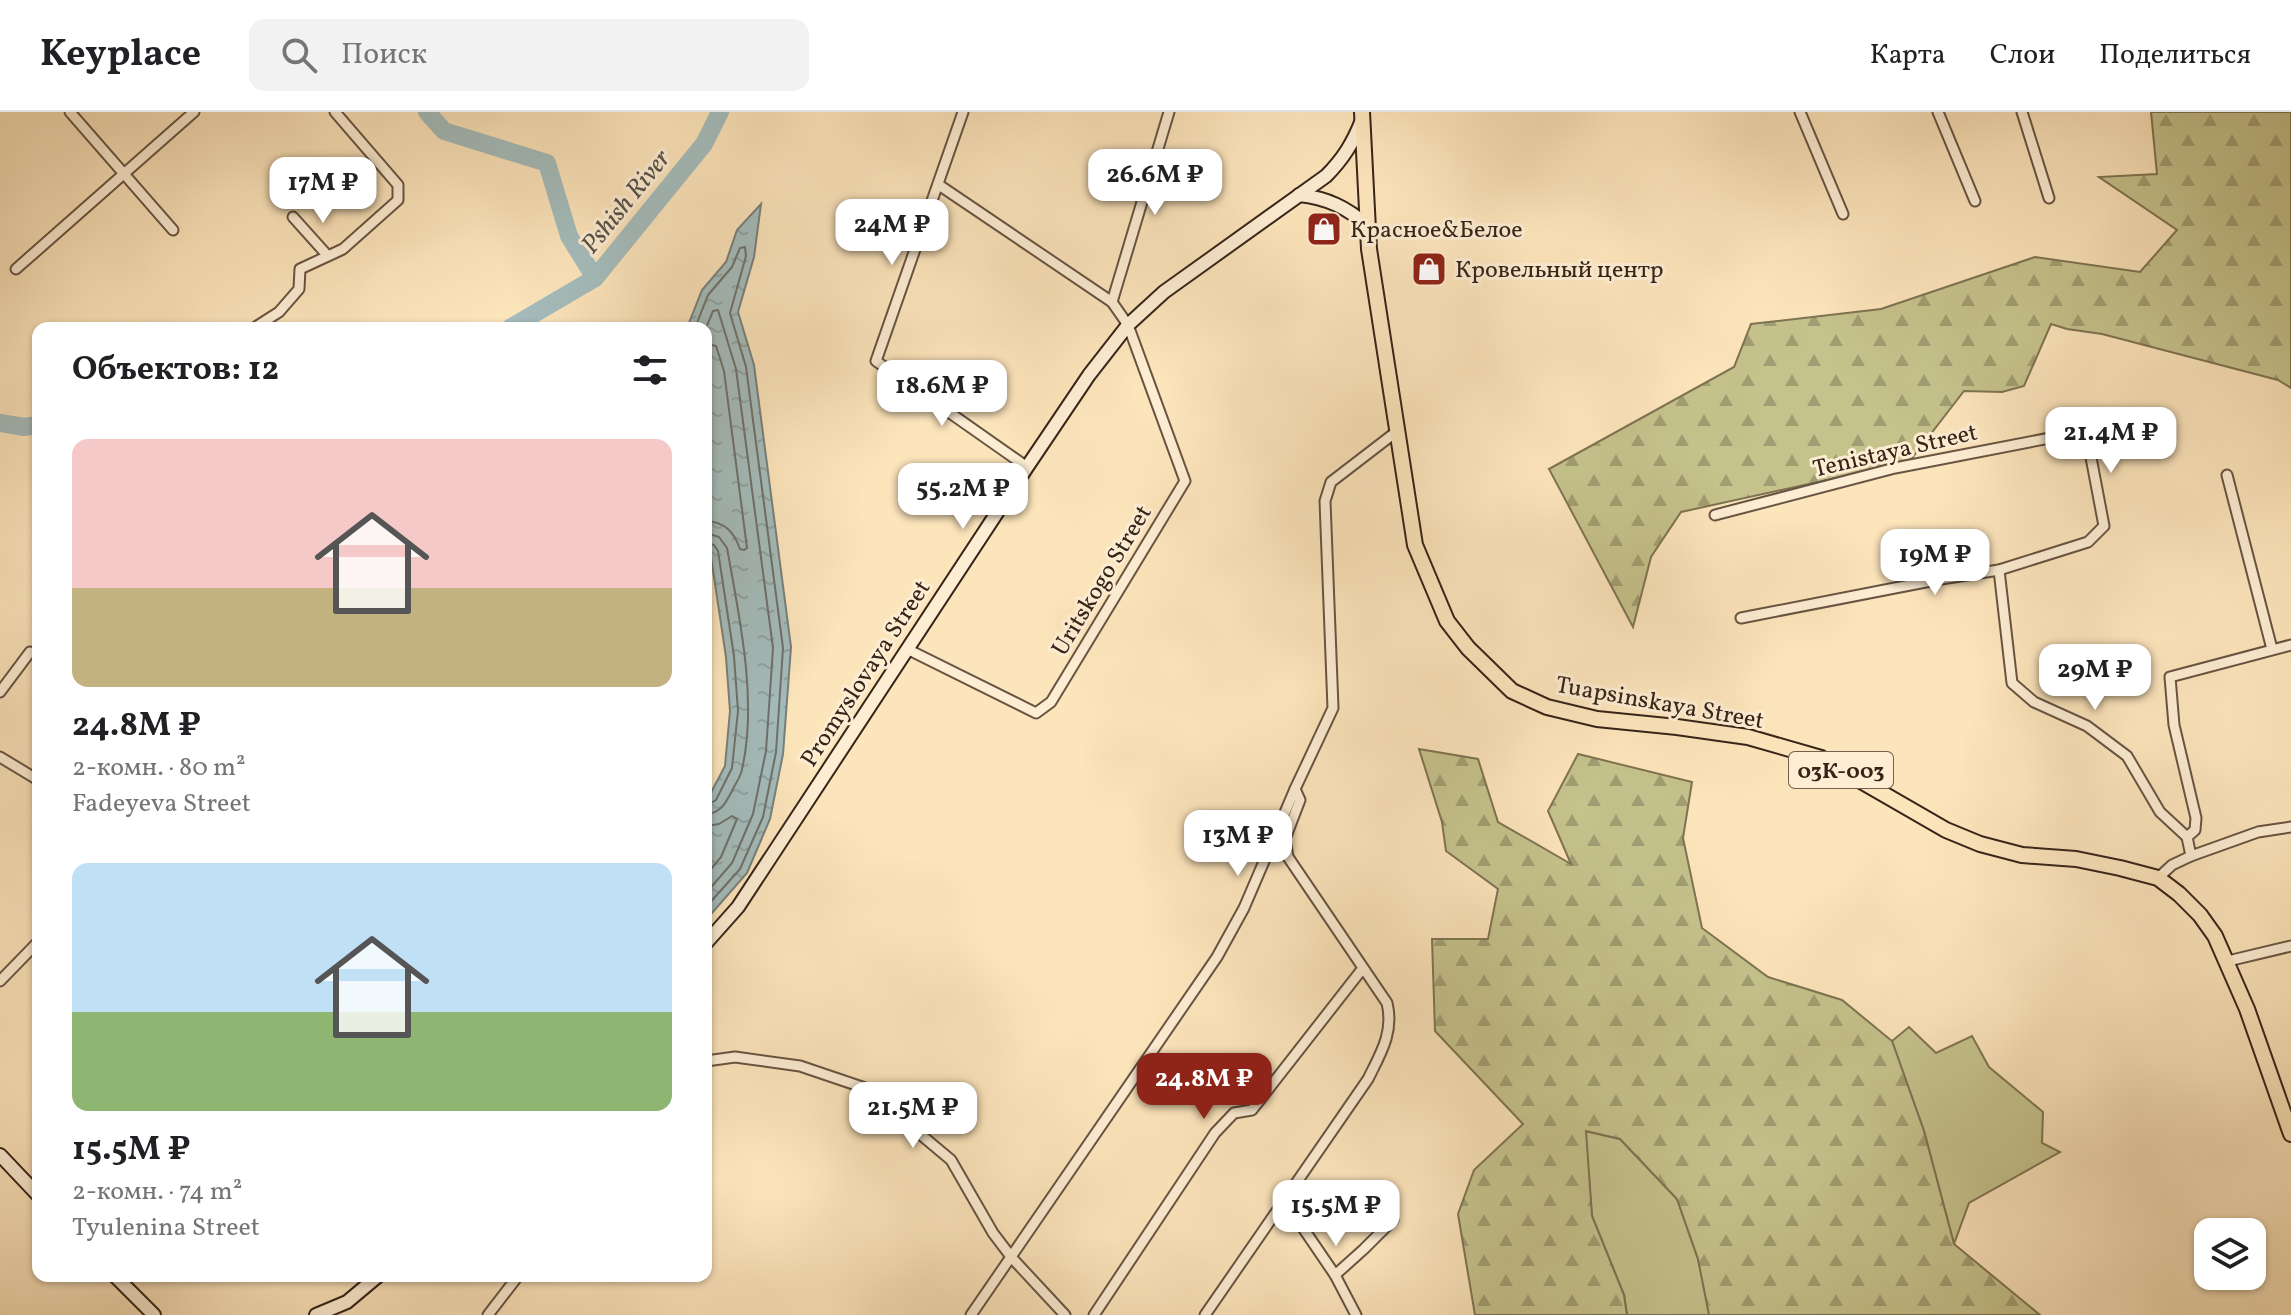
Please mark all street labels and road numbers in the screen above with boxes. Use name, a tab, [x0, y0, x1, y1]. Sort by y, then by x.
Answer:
street label: Tenistaya Street	[1810, 417, 1981, 487]
street label: Uritskogo Street	[1044, 499, 1161, 663]
street label: Promyslovaya Street	[793, 574, 940, 774]
street label: Tuapsinskaya Street	[1553, 669, 1767, 739]
road number: 03К-003	[1789, 752, 1893, 788]

